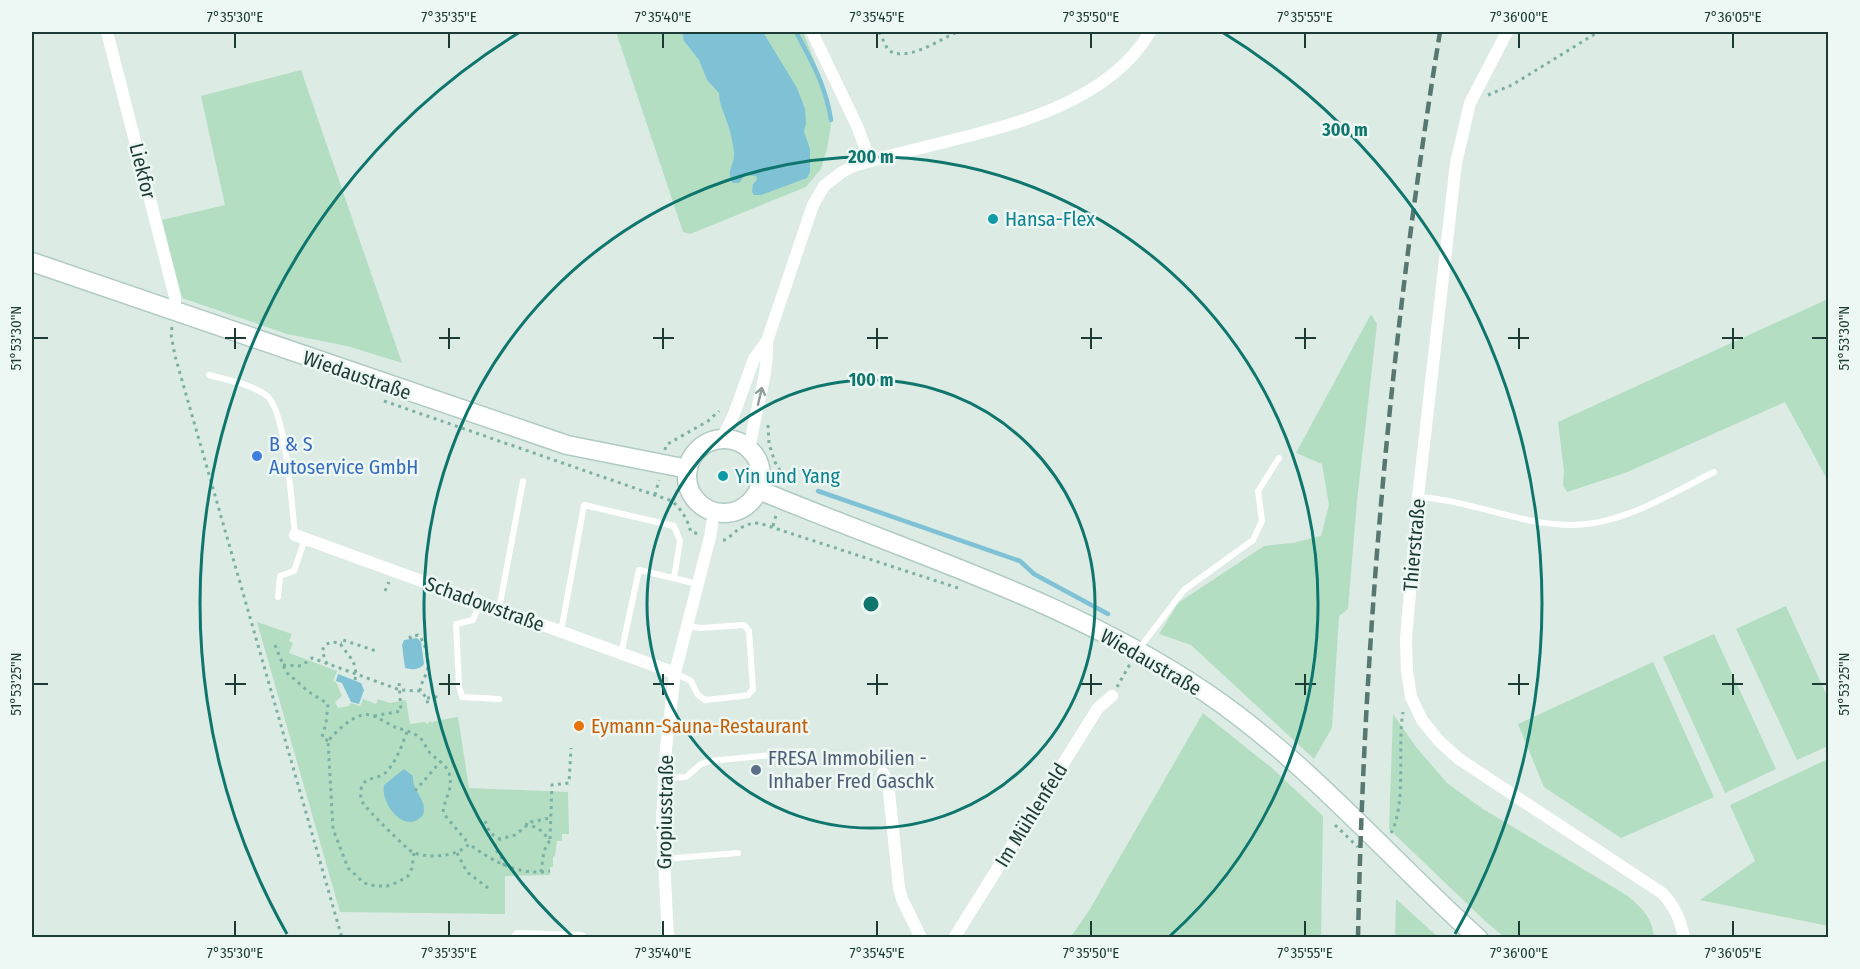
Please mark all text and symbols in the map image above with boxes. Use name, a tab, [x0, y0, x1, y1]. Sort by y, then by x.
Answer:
text: 7°35'30"E	[207, 8, 263, 26]
text: 7°35'35"E	[421, 8, 477, 26]
text: 7°35'40"E	[635, 8, 691, 26]
text: 7°35'45"E	[849, 8, 905, 26]
text: 7°35'50"E	[1063, 8, 1119, 26]
text: 7°35'55"E	[1277, 8, 1333, 26]
text: 7°36'00"E	[1490, 8, 1548, 26]
text: 7°36'05"E	[1704, 8, 1762, 26]
text: 300 m	[1321, 119, 1368, 141]
street label: Liekfor	[125, 141, 161, 201]
text: 200 m	[847, 146, 894, 168]
place label: Hansa-Flex	[1005, 207, 1095, 231]
marker: Hansa-Flex	[986, 212, 1000, 226]
text: 51°53'30"N	[7, 306, 25, 370]
text: 51°53'30"N	[1835, 306, 1853, 370]
street label: Wiedaustraße	[300, 345, 414, 405]
text: 100 m	[849, 369, 893, 391]
one-way arrow	[755, 386, 767, 405]
place label: B & S Autoservice GmbH	[269, 432, 418, 479]
marker: B & S Autoservice GmbH	[250, 449, 264, 463]
place label: Yin und Yang	[735, 464, 840, 488]
marker: Yin und Yang	[716, 469, 730, 483]
street label: Thierstraße	[1398, 498, 1430, 592]
street label: Schadowstraße	[422, 571, 548, 637]
centre of rings	[861, 594, 881, 614]
street label: Wiedaustraße	[1096, 623, 1206, 701]
text: 51°53'25"N	[7, 652, 25, 716]
text: 51°53'25"N	[1835, 652, 1853, 716]
place label: Eymann-Sauna-Restaurant	[591, 714, 809, 738]
marker: Eymann-Sauna-Restaurant	[572, 719, 586, 733]
place label: FRESA Immobilien - Inhaber Fred Gaschk	[768, 746, 935, 793]
street label: Gropiusstraße	[652, 754, 678, 870]
street label: Im Mühlenfeld	[990, 759, 1072, 871]
marker: FRESA Immobilien - Inhaber Fred Gaschk	[749, 763, 763, 777]
text: 7°35'30"E	[207, 944, 263, 962]
text: 7°35'35"E	[421, 944, 477, 962]
text: 7°35'40"E	[635, 944, 691, 962]
text: 7°35'45"E	[849, 944, 905, 962]
text: 7°35'50"E	[1063, 944, 1119, 962]
text: 7°35'55"E	[1277, 944, 1333, 962]
text: 7°36'00"E	[1490, 944, 1548, 962]
text: 7°36'05"E	[1704, 944, 1762, 962]

